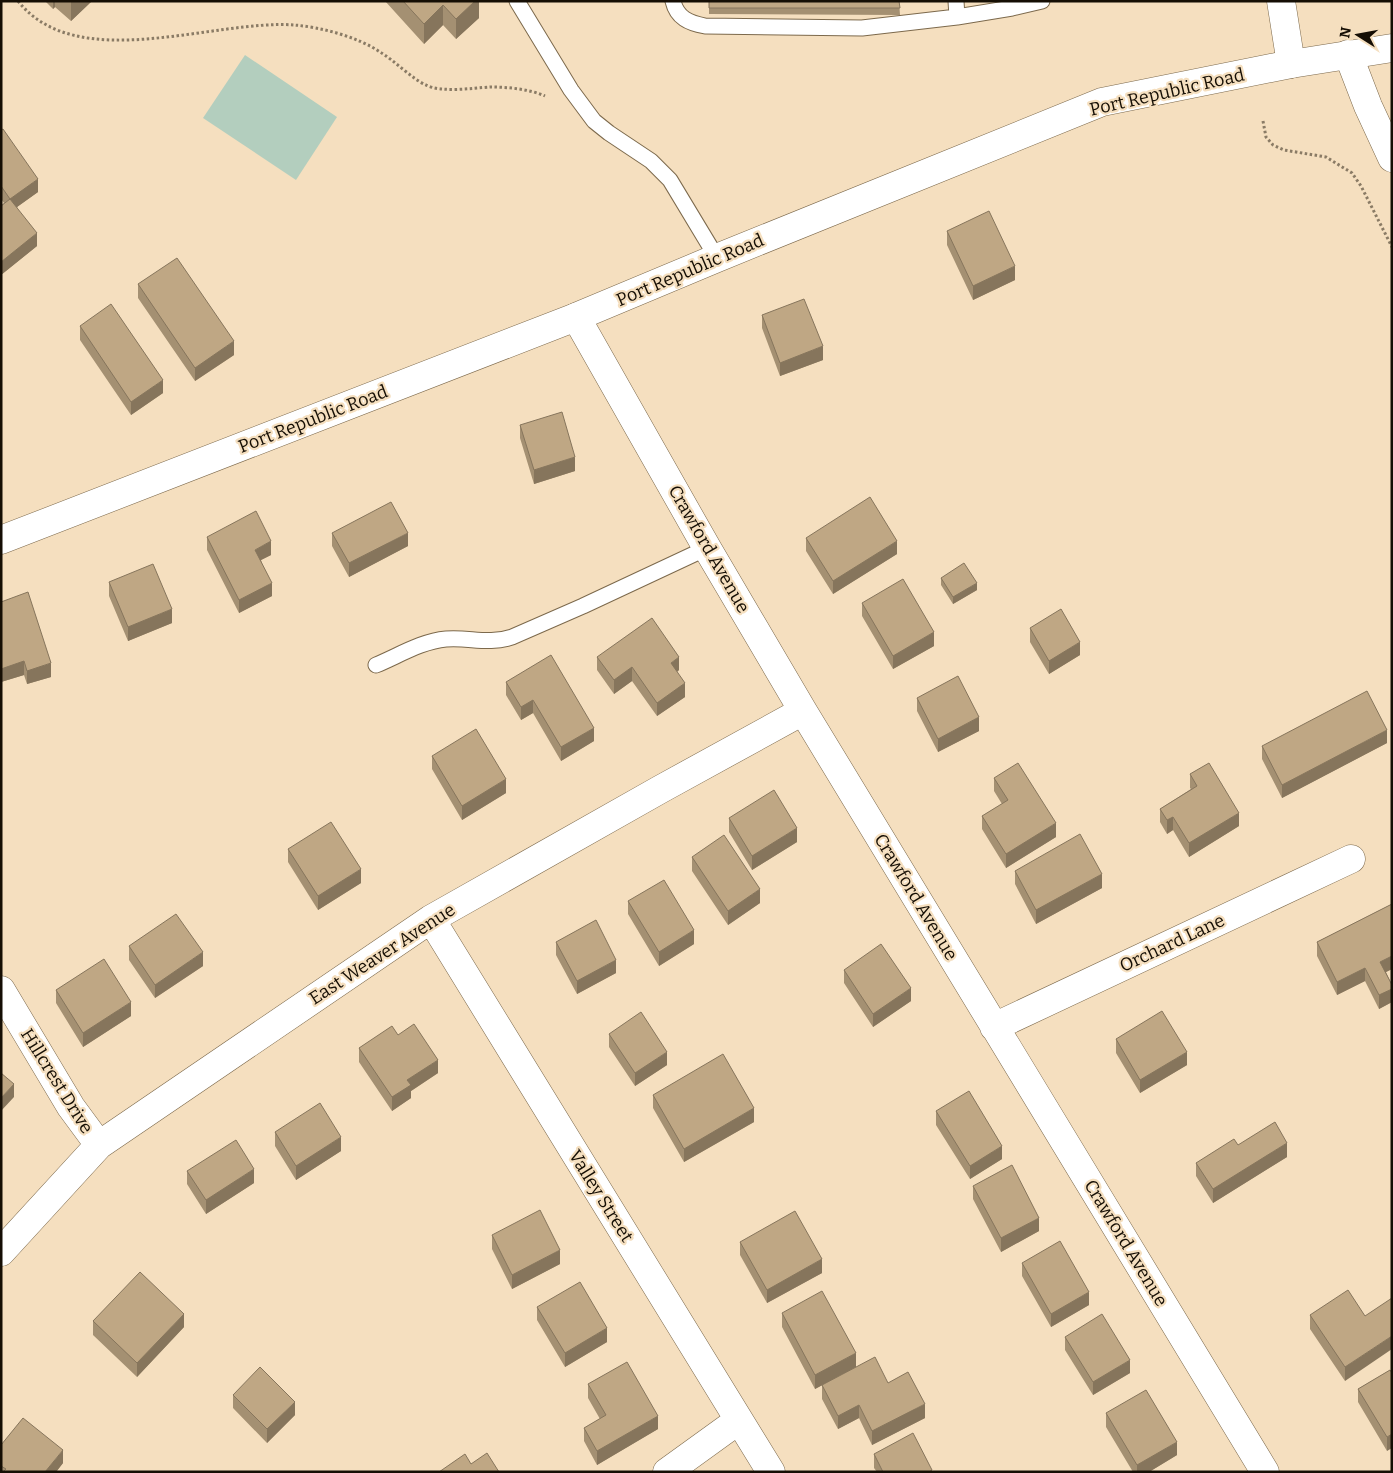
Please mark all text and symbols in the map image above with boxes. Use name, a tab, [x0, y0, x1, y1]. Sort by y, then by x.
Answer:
north arrow	[1333, 10, 1383, 60]
text: N	[1336, 26, 1355, 40]
street label: Port Republic Road	[1087, 63, 1247, 121]
street label: Port Republic Road	[613, 229, 767, 311]
street label: Port Republic Road	[235, 380, 391, 458]
street label: Crawford Avenue	[664, 481, 754, 617]
street label: Crawford Avenue	[870, 830, 962, 964]
street label: East Weaver Avenue	[305, 899, 459, 1009]
street label: Orchard Lane	[1116, 909, 1228, 977]
street label: Hillcrest Drive	[16, 1024, 98, 1138]
street label: Valley Street	[564, 1146, 638, 1247]
street label: Crawford Avenue	[1080, 1176, 1172, 1310]

